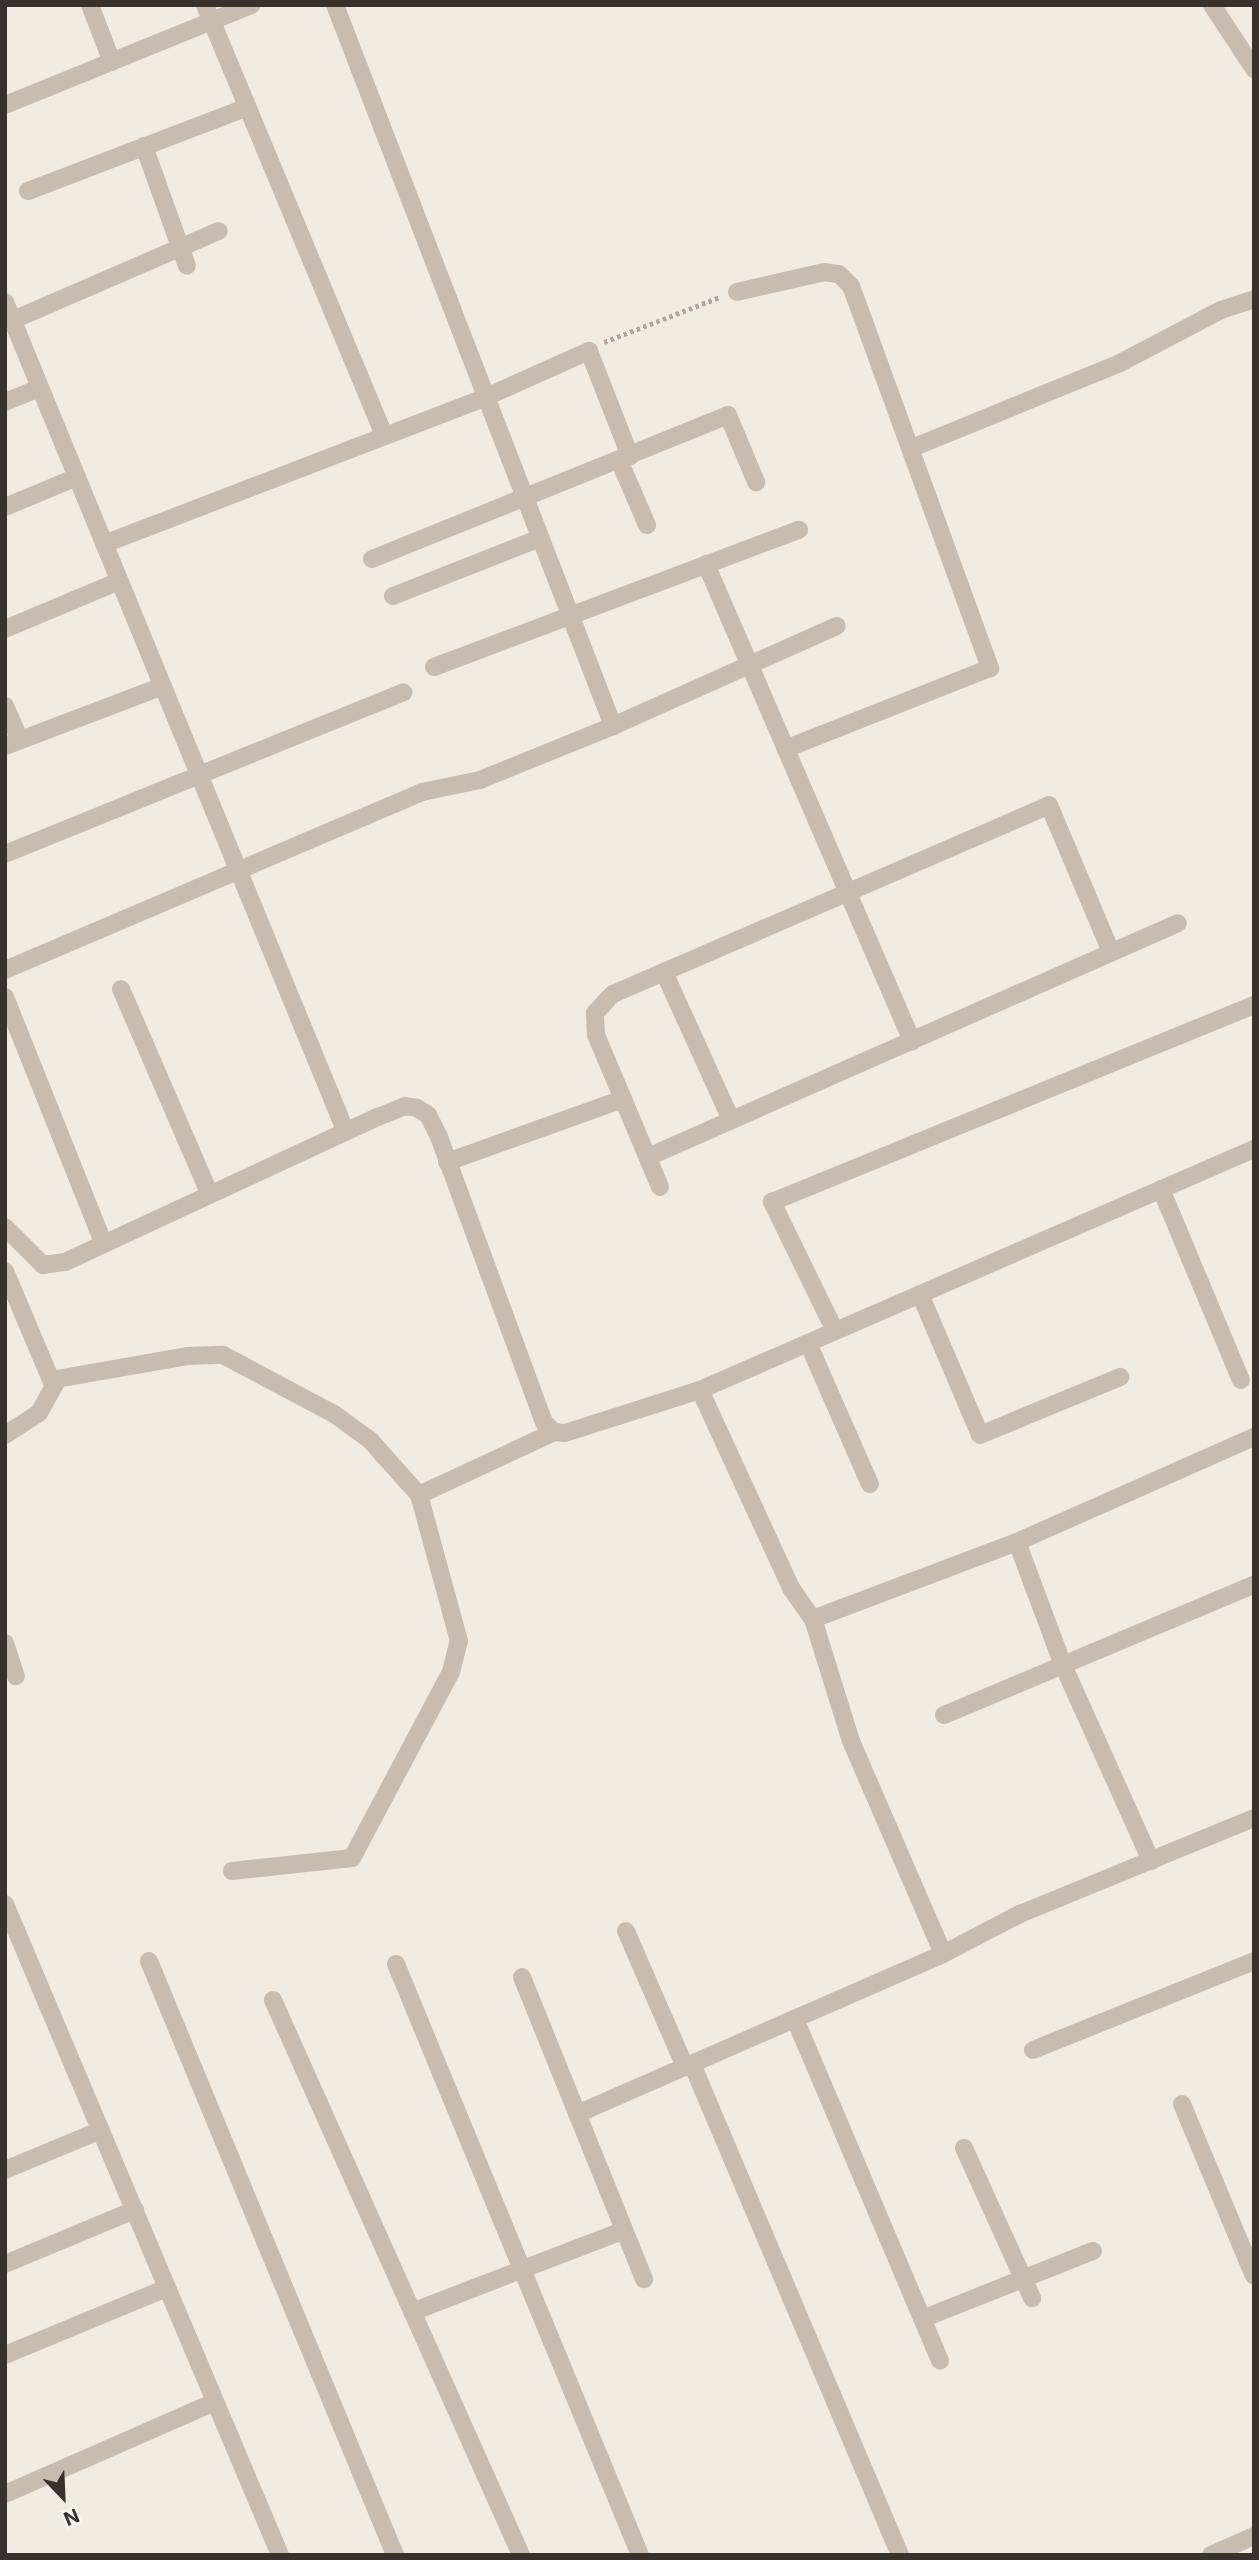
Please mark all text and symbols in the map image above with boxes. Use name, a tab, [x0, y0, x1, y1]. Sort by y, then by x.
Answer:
north arrow	[28, 2462, 98, 2532]
text: N	[60, 2503, 83, 2530]

